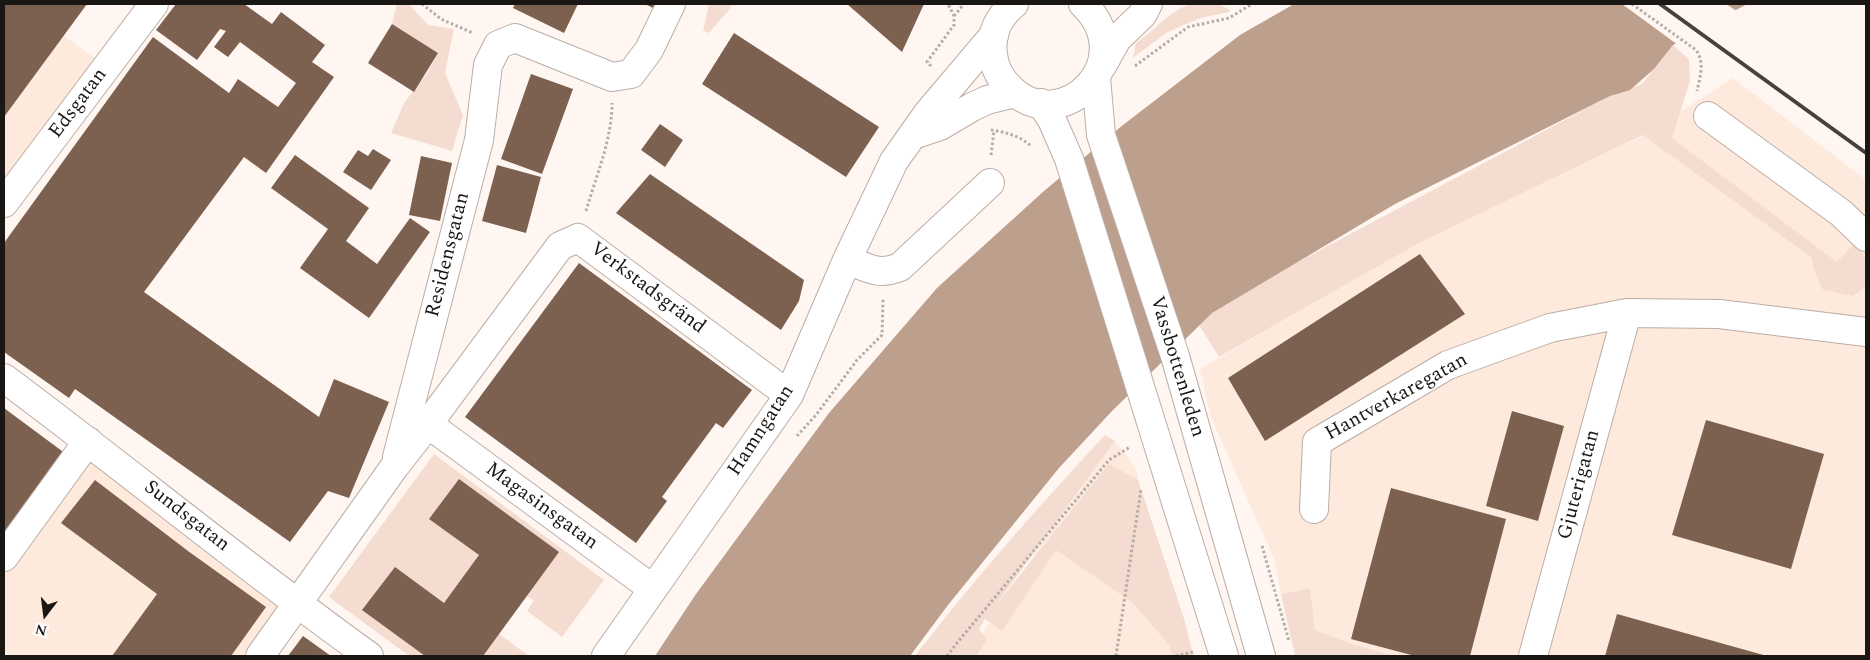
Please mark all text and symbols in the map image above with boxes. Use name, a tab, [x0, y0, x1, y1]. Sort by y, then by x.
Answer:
street label: Edsgatan	[45, 64, 113, 144]
street label: Residensgatan	[422, 190, 476, 320]
street label: Verkstadsgränd	[584, 238, 710, 340]
street label: Vassbottenleden	[1143, 294, 1209, 440]
street label: Hantverkaregatan	[1322, 349, 1472, 447]
street label: Hamngatan	[724, 381, 800, 481]
street label: Gjuterigatan	[1554, 427, 1606, 543]
street label: Magasinsgatan	[480, 458, 602, 556]
street label: Sundsgatan	[138, 476, 234, 558]
north arrow	[20, 590, 70, 640]
text: N	[33, 618, 49, 642]

